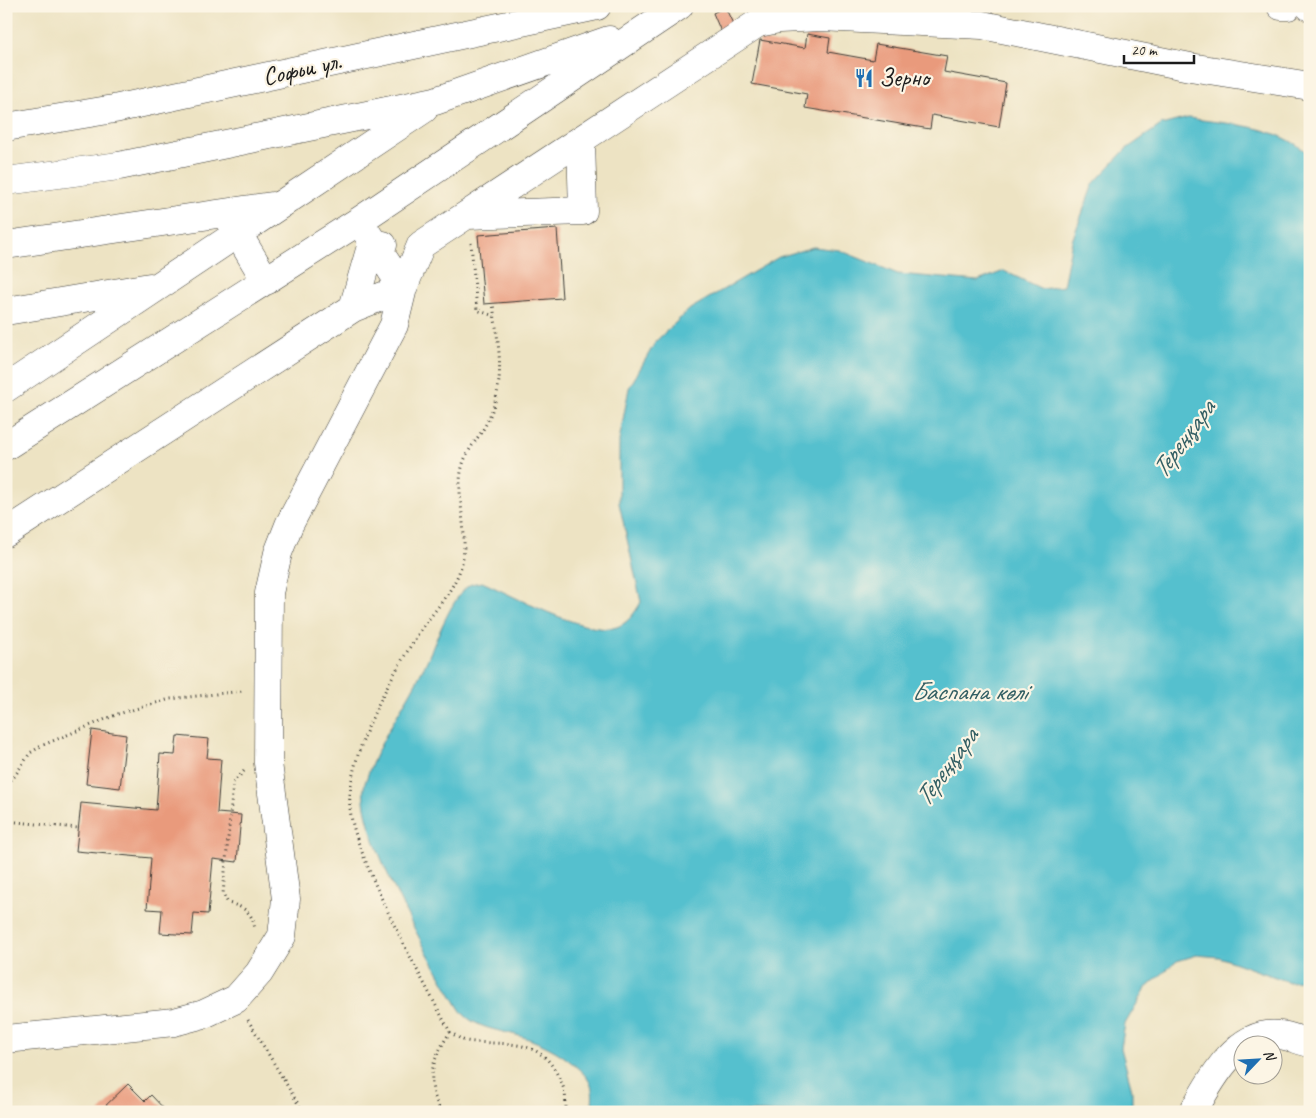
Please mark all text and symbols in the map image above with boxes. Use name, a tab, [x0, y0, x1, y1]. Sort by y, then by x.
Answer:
scale bar	[1124, 32, 1194, 64]
text: 20 m	[1131, 41, 1158, 60]
street label: Софьи ул.	[260, 45, 344, 93]
place label: Зерно	[879, 62, 932, 94]
restaurant icon: Зерно	[853, 67, 875, 89]
water label: Тереңқара	[1144, 392, 1224, 484]
water label: Баспана көлі	[911, 675, 1033, 708]
water label: Тереңқара	[907, 720, 987, 812]
north arrow	[1234, 1036, 1284, 1086]
text: N	[1260, 1047, 1280, 1064]

